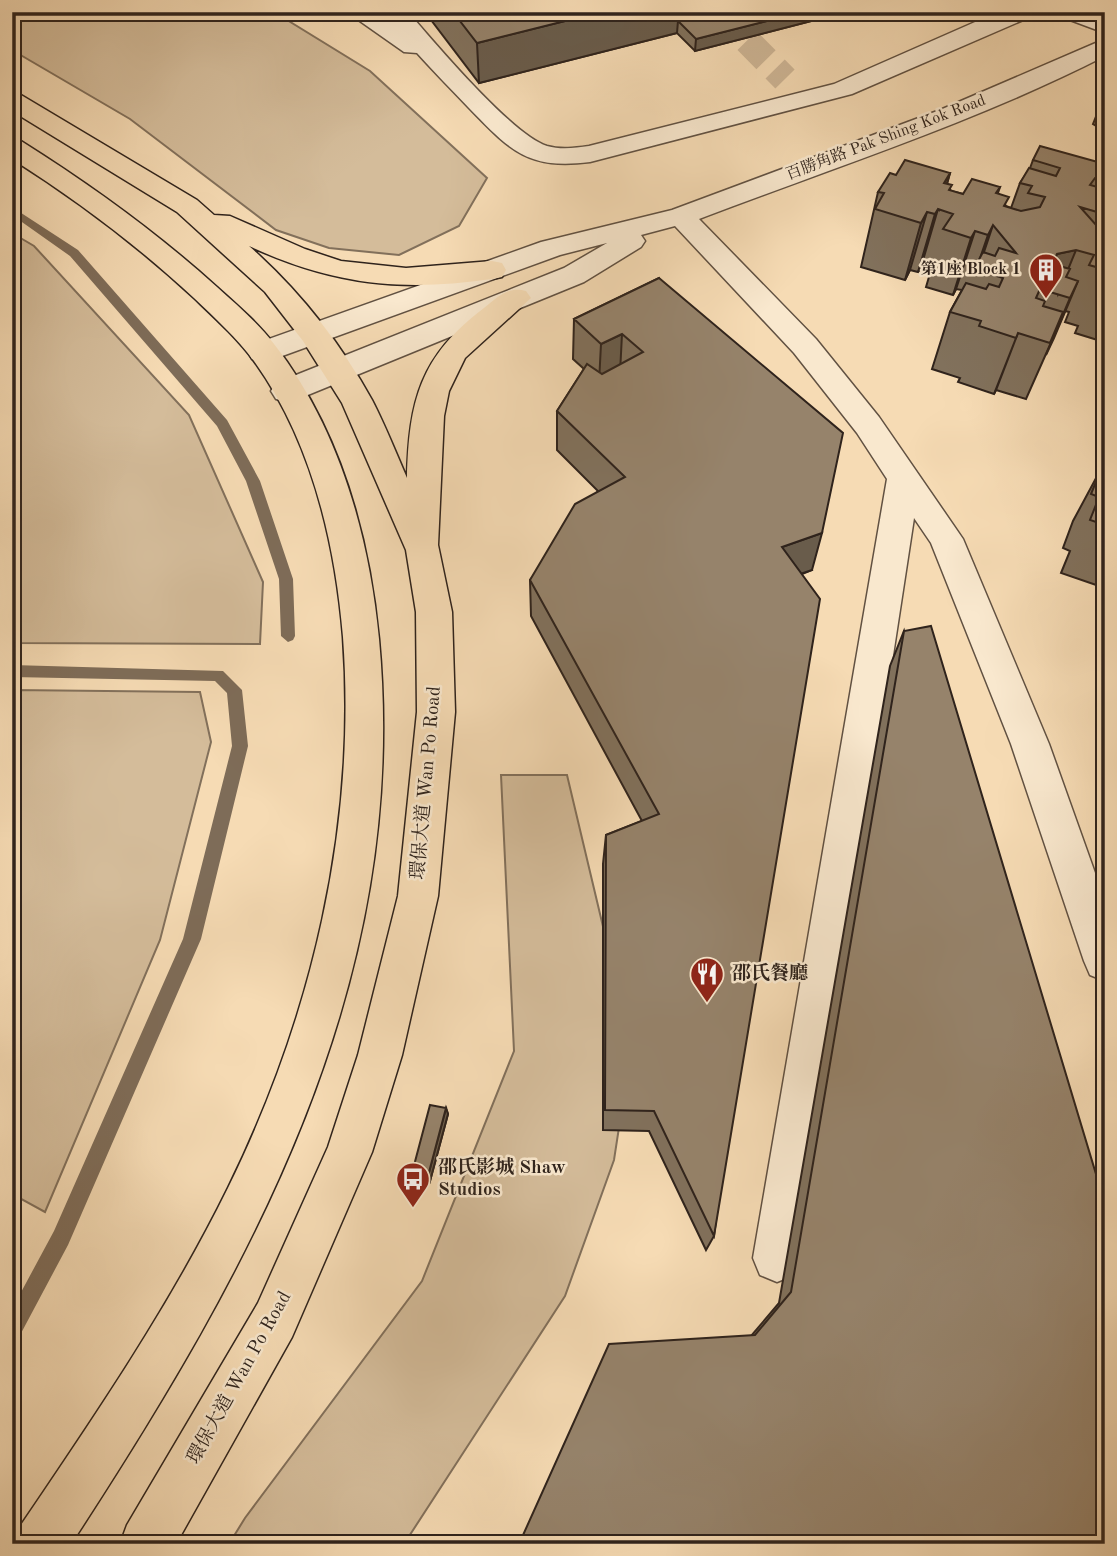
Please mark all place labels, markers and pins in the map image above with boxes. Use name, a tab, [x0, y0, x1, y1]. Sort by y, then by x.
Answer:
building icon: 第1座 Block 1	[1027, 251, 1065, 300]
place label: 第1座 Block 1	[921, 259, 1021, 278]
restaurant icon: 邵氏餐廳	[688, 955, 726, 1004]
place label: 邵氏餐廳	[732, 962, 808, 984]
place label: 邵氏影城 Shaw Studios	[438, 1156, 566, 1200]
bus stop icon: 邵氏影城 Shaw Studios	[394, 1160, 432, 1209]

